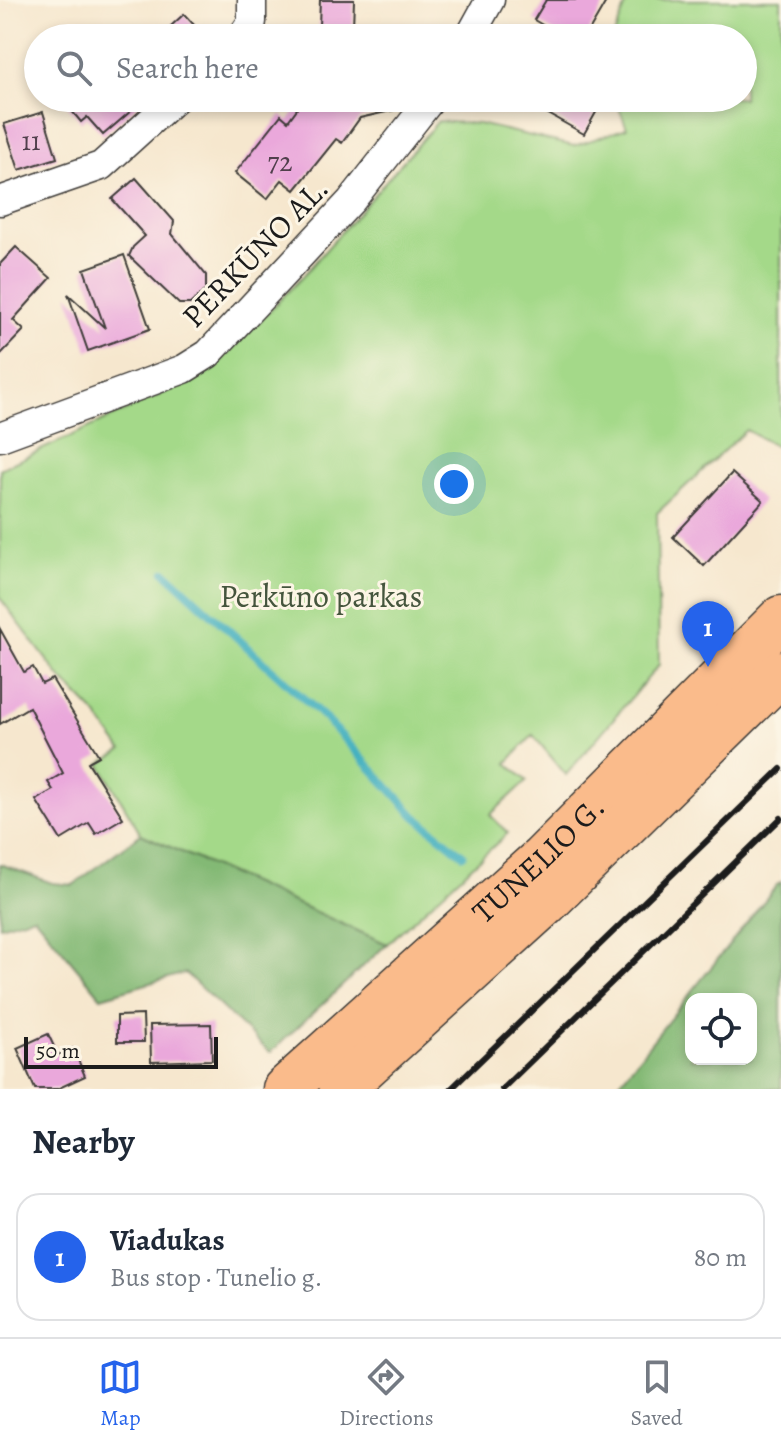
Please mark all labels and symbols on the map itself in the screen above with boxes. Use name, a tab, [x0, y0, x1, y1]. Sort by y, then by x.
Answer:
house number: 11	[21, 122, 41, 160]
house number: 72	[267, 143, 293, 181]
street label: PERKŪNO AL.	[172, 167, 338, 337]
your location	[434, 464, 474, 504]
park label: Perkūno parkas	[220, 574, 422, 618]
pin: 1	[682, 601, 734, 667]
street label: TUNELIO G.	[462, 785, 614, 933]
scale bar	[24, 1033, 218, 1069]

